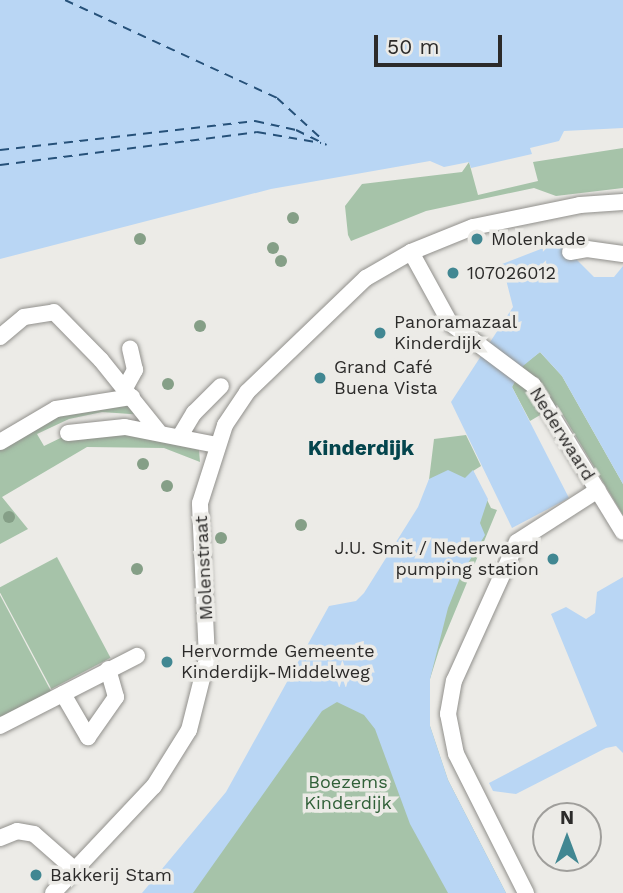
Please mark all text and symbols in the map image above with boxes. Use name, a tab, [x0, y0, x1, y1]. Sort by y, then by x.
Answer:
scale bar	[378, 21, 506, 65]
text: 50 m	[387, 34, 439, 59]
place label: Molenkade	[491, 228, 586, 250]
marker: Molenkade	[469, 231, 485, 247]
place label: 107026012	[467, 262, 556, 284]
marker: 107026012	[445, 265, 461, 281]
place label: Panoramazaal Kinderdijk	[394, 312, 517, 354]
marker: Panoramazaal Kinderdijk	[372, 325, 388, 341]
place label: Grand Café Buena Vista	[334, 357, 438, 400]
marker: Grand Café Buena Vista	[312, 370, 328, 386]
street label: Nederwaard	[525, 383, 599, 485]
district label: Kinderdijk	[308, 435, 414, 461]
street label: Molenstraat	[190, 515, 218, 621]
place label: J.U. Smit / Nederwaard pumping station	[334, 538, 539, 580]
marker: J.U. Smit / Nederwaard pumping station	[545, 551, 561, 567]
place label: Hervormde Gemeente Kinderdijk-Middelweg	[181, 641, 375, 684]
marker: Hervormde Gemeente Kinderdijk-Middelweg	[159, 654, 175, 670]
park label: Boezems Kinderdijk	[304, 772, 392, 814]
north arrow	[532, 802, 602, 872]
text: N	[560, 806, 574, 829]
place label: Bakkerij Stam	[50, 864, 172, 886]
marker: Bakkerij Stam	[28, 867, 44, 883]

